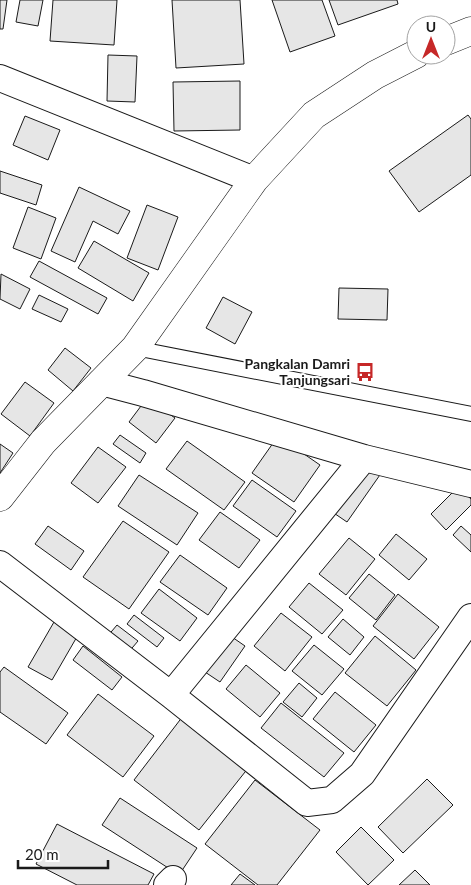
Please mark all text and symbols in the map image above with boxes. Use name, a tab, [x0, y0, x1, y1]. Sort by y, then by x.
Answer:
north arrow	[406, 15, 456, 65]
text: U	[426, 18, 436, 35]
place label: Pangkalan Damri Tanjungsari	[245, 355, 350, 388]
bus stop icon: Pangkalan Damri Tanjungsari	[354, 361, 376, 383]
scale bar	[18, 838, 108, 870]
text: 20 m	[25, 845, 59, 863]

